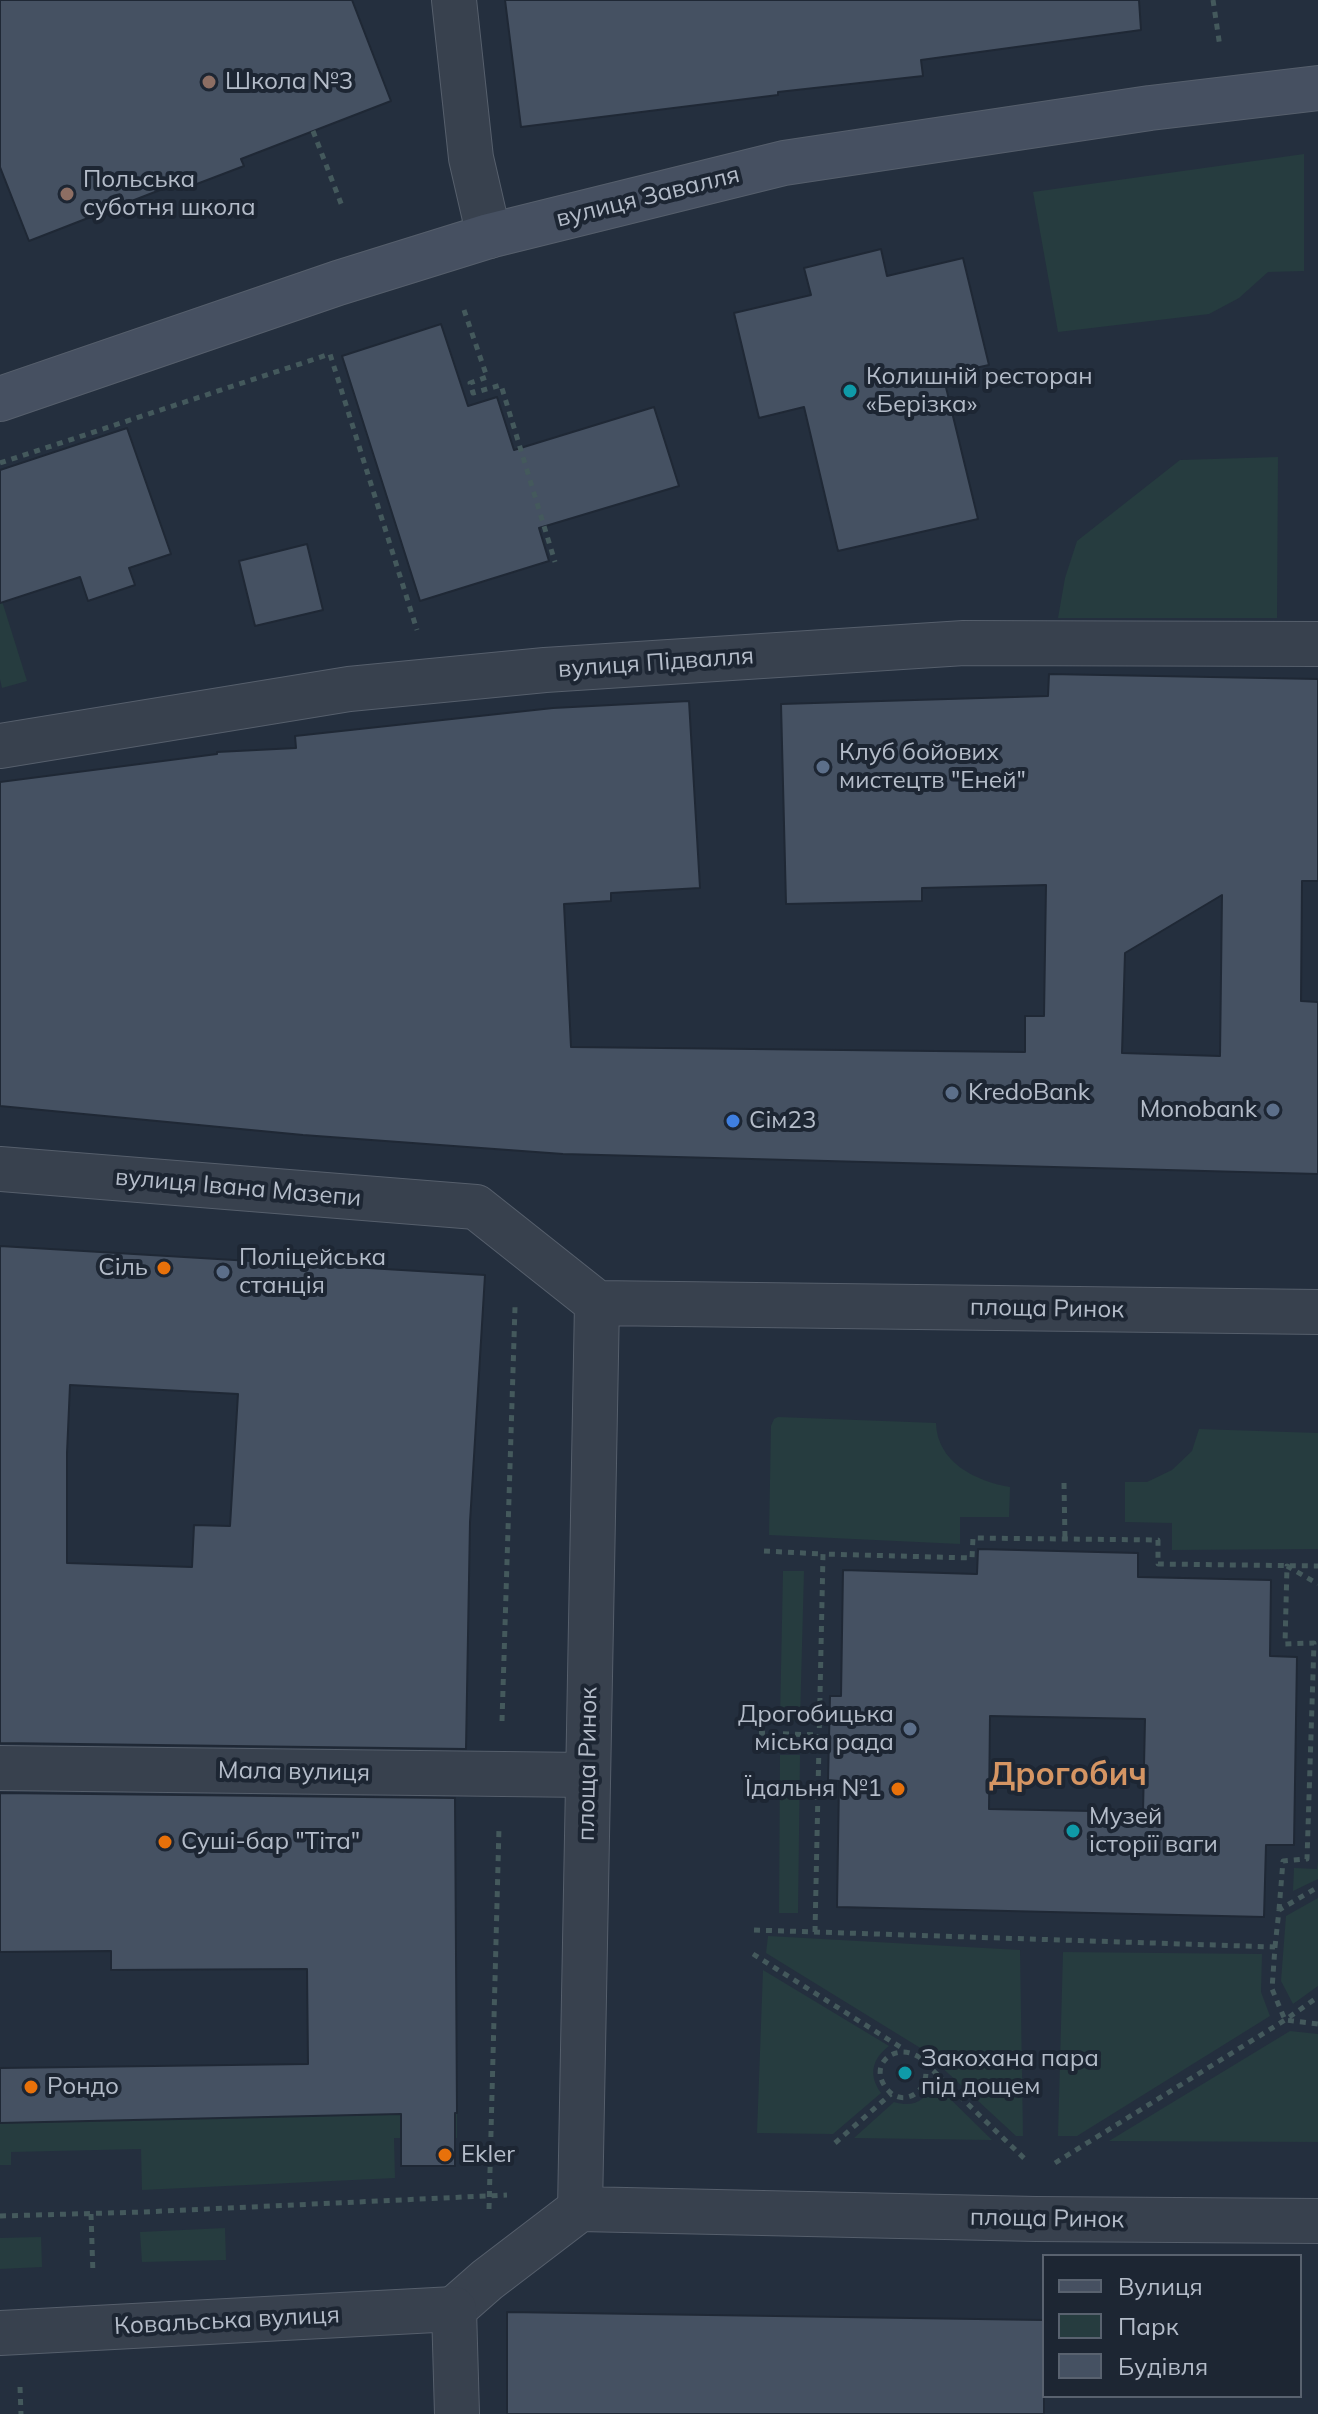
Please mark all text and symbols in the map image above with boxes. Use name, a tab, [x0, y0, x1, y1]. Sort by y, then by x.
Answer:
place label: Школа №3	[225, 68, 353, 96]
marker: Школа №3	[200, 73, 218, 91]
street label: вулиця Завалля	[553, 160, 743, 234]
place label: Польська суботня школа	[83, 166, 256, 222]
marker: Польська суботня школа	[58, 185, 76, 203]
place label: Колишній ресторан «Берізка»	[866, 363, 1093, 419]
marker: Колишній ресторан «Берізка»	[841, 382, 859, 400]
street label: вулиця Підвалля	[557, 642, 755, 684]
place label: Клуб бойових мистецтв "Еней"	[839, 739, 1026, 795]
marker: Клуб бойових мистецтв "Еней"	[814, 758, 832, 776]
place label: KredoBank	[968, 1079, 1090, 1107]
marker: KredoBank	[943, 1084, 961, 1102]
place label: Monobank	[1140, 1096, 1257, 1124]
marker: Monobank	[1264, 1101, 1282, 1119]
place label: Сім23	[749, 1107, 816, 1135]
marker: Сім23	[724, 1112, 742, 1130]
street label: вулиця Івана Мазепи	[114, 1163, 362, 1213]
place label: Поліцейська станція	[239, 1244, 386, 1300]
place label: Сіль	[98, 1254, 148, 1282]
marker: Сіль	[155, 1259, 173, 1277]
marker: Поліцейська станція	[214, 1263, 232, 1281]
street label: площа Ринок	[970, 1293, 1124, 1325]
street label: площа Ринок	[572, 1687, 604, 1841]
place label: Дрогобицька міська рада	[738, 1701, 894, 1757]
marker: Дрогобицька міська рада	[901, 1720, 919, 1738]
street label: Мала вулиця	[218, 1756, 370, 1788]
district label: Дрогобич	[989, 1756, 1147, 1794]
place label: Їдальня №1	[745, 1775, 882, 1803]
marker: Їдальня №1	[889, 1780, 907, 1798]
place label: Музей історії ваги	[1089, 1803, 1218, 1859]
marker: Музей історії ваги	[1064, 1822, 1082, 1840]
place label: Суші-бар "Тіта"	[181, 1828, 360, 1856]
marker: Суші-бар "Тіта"	[156, 1833, 174, 1851]
place label: Закохана пара під дощем	[921, 2045, 1099, 2101]
marker: Закохана пара під дощем	[896, 2064, 914, 2082]
place label: Рондо	[47, 2073, 119, 2101]
marker: Рондо	[22, 2078, 40, 2096]
place label: Ekler	[461, 2141, 515, 2169]
marker: Ekler	[436, 2146, 454, 2164]
street label: площа Ринок	[970, 2203, 1124, 2235]
legend	[1042, 2254, 1302, 2398]
text: Вулиця	[1118, 2271, 1203, 2301]
street label: Ковальська вулиця	[113, 2301, 341, 2341]
text: Парк	[1118, 2311, 1179, 2341]
text: Будівля	[1118, 2351, 1208, 2381]

